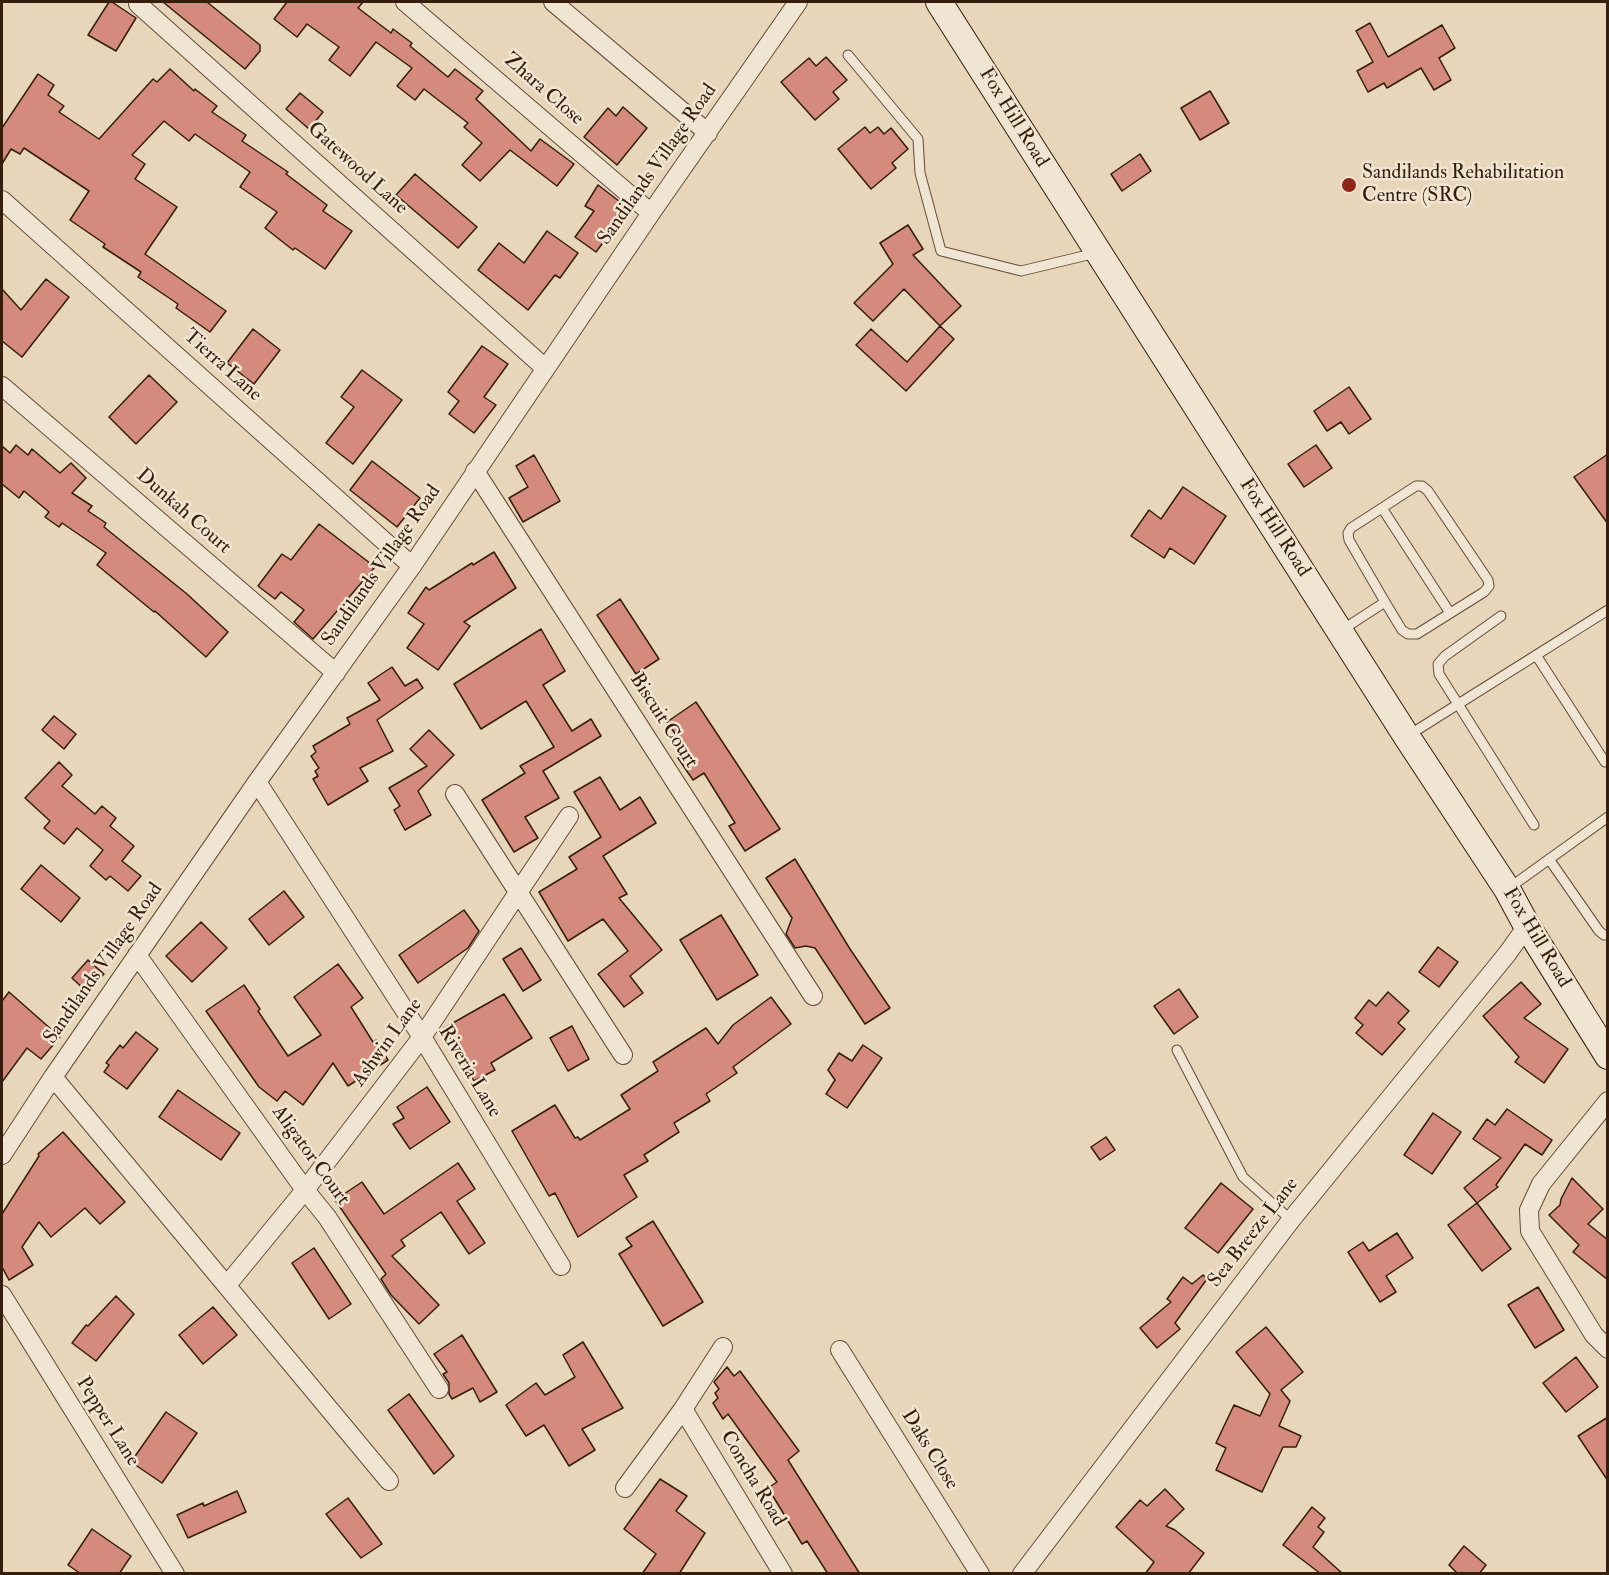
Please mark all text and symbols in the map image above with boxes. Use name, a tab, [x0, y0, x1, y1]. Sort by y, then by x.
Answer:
street label: Zhara Close	[498, 49, 588, 131]
street label: Fox Hill Road	[973, 64, 1053, 172]
street label: Sandilands Village Road	[593, 80, 723, 250]
street label: Gatewood Lane	[302, 118, 412, 220]
place label: Sandilands Rehabilitation Centre (SRC)	[1362, 162, 1564, 209]
marker: Sandilands Rehabilitation Centre (SRC)	[1340, 176, 1358, 194]
street label: Tierra Lane	[178, 325, 266, 407]
street label: Dunkah Court	[131, 464, 235, 560]
street label: Fox Hill Road	[1233, 474, 1315, 582]
street label: Sandilands Village Road	[317, 481, 447, 651]
street label: Biscuit Court	[624, 669, 702, 773]
street label: Sandilands Village Road	[39, 879, 169, 1049]
street label: Fox Hill Road	[1497, 884, 1575, 992]
street label: Ashwin Lane	[348, 994, 428, 1092]
street label: Riveria Lane	[432, 1022, 506, 1122]
street label: Aligator Court	[266, 1101, 354, 1211]
street label: Sea Breeze Lane	[1204, 1173, 1304, 1293]
street label: Pepper Lane	[70, 1373, 144, 1471]
street label: Daks Close	[895, 1406, 963, 1494]
street label: Concha Road	[714, 1427, 790, 1531]

